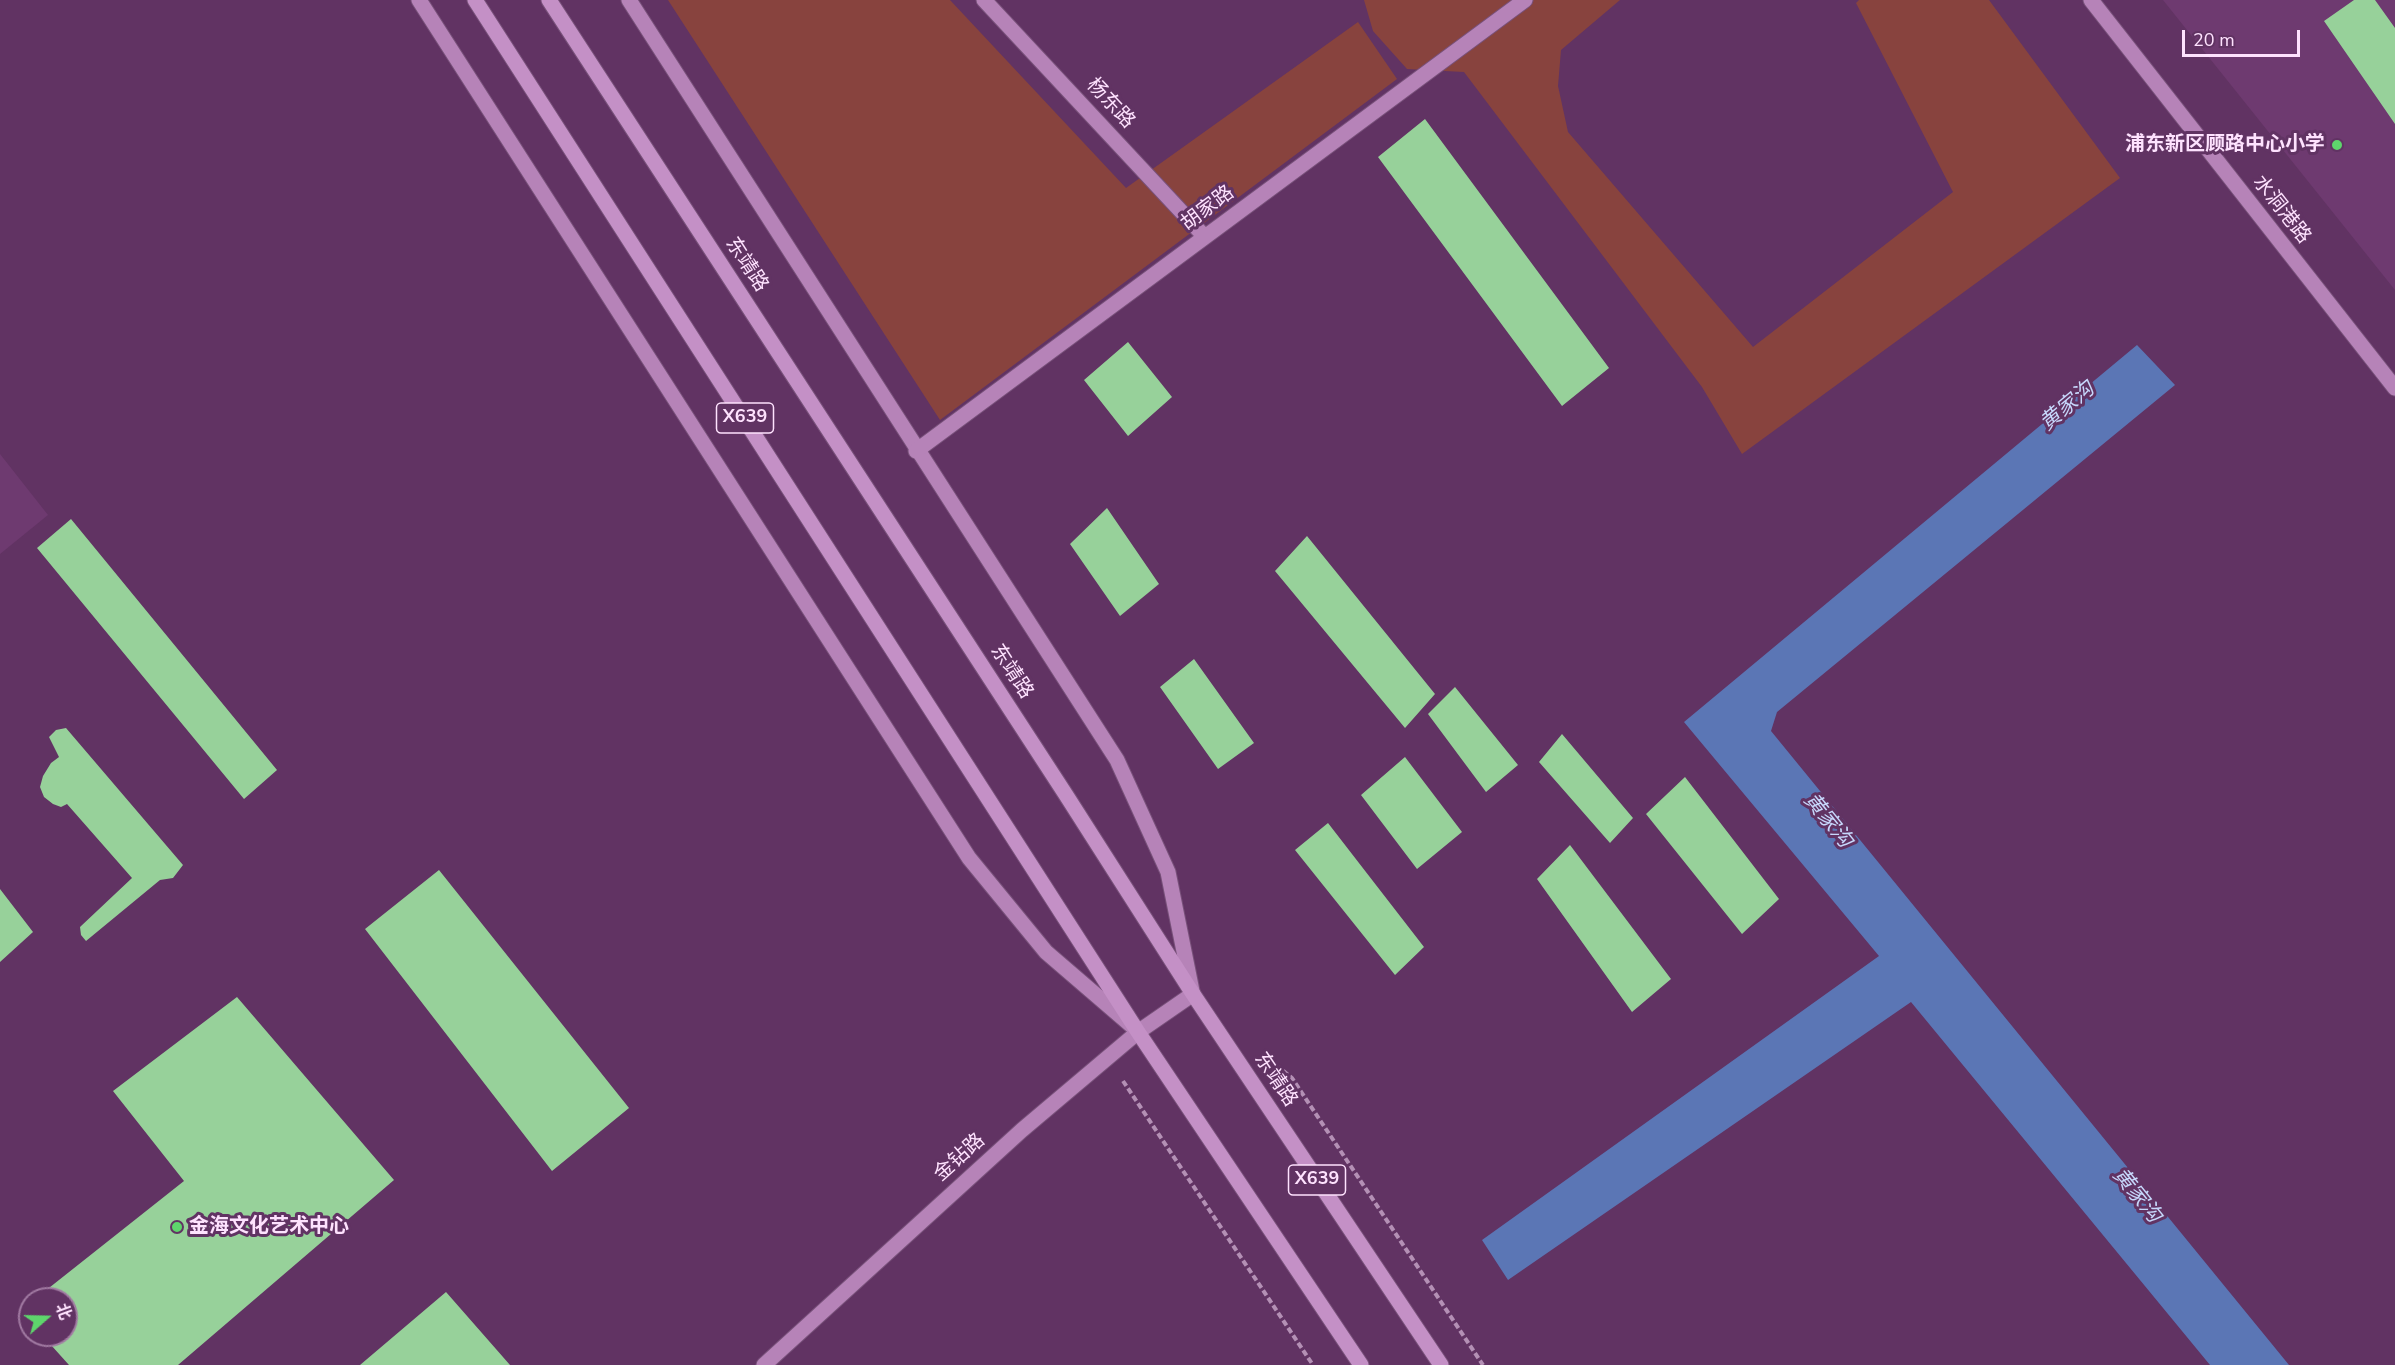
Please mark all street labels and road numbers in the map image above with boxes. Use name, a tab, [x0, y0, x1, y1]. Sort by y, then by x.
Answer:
street label: 杨东路	[1081, 74, 1139, 134]
street label: 水洞港路	[2247, 171, 2315, 249]
street label: 胡家路	[1177, 181, 1239, 237]
street label: 东靖路	[720, 233, 772, 297]
road number: X639	[716, 403, 774, 433]
street label: 东靖路	[985, 640, 1037, 704]
street label: 东靖路	[1248, 1048, 1302, 1112]
street label: 金钻路	[930, 1129, 990, 1187]
road number: X639	[1288, 1165, 1346, 1195]

